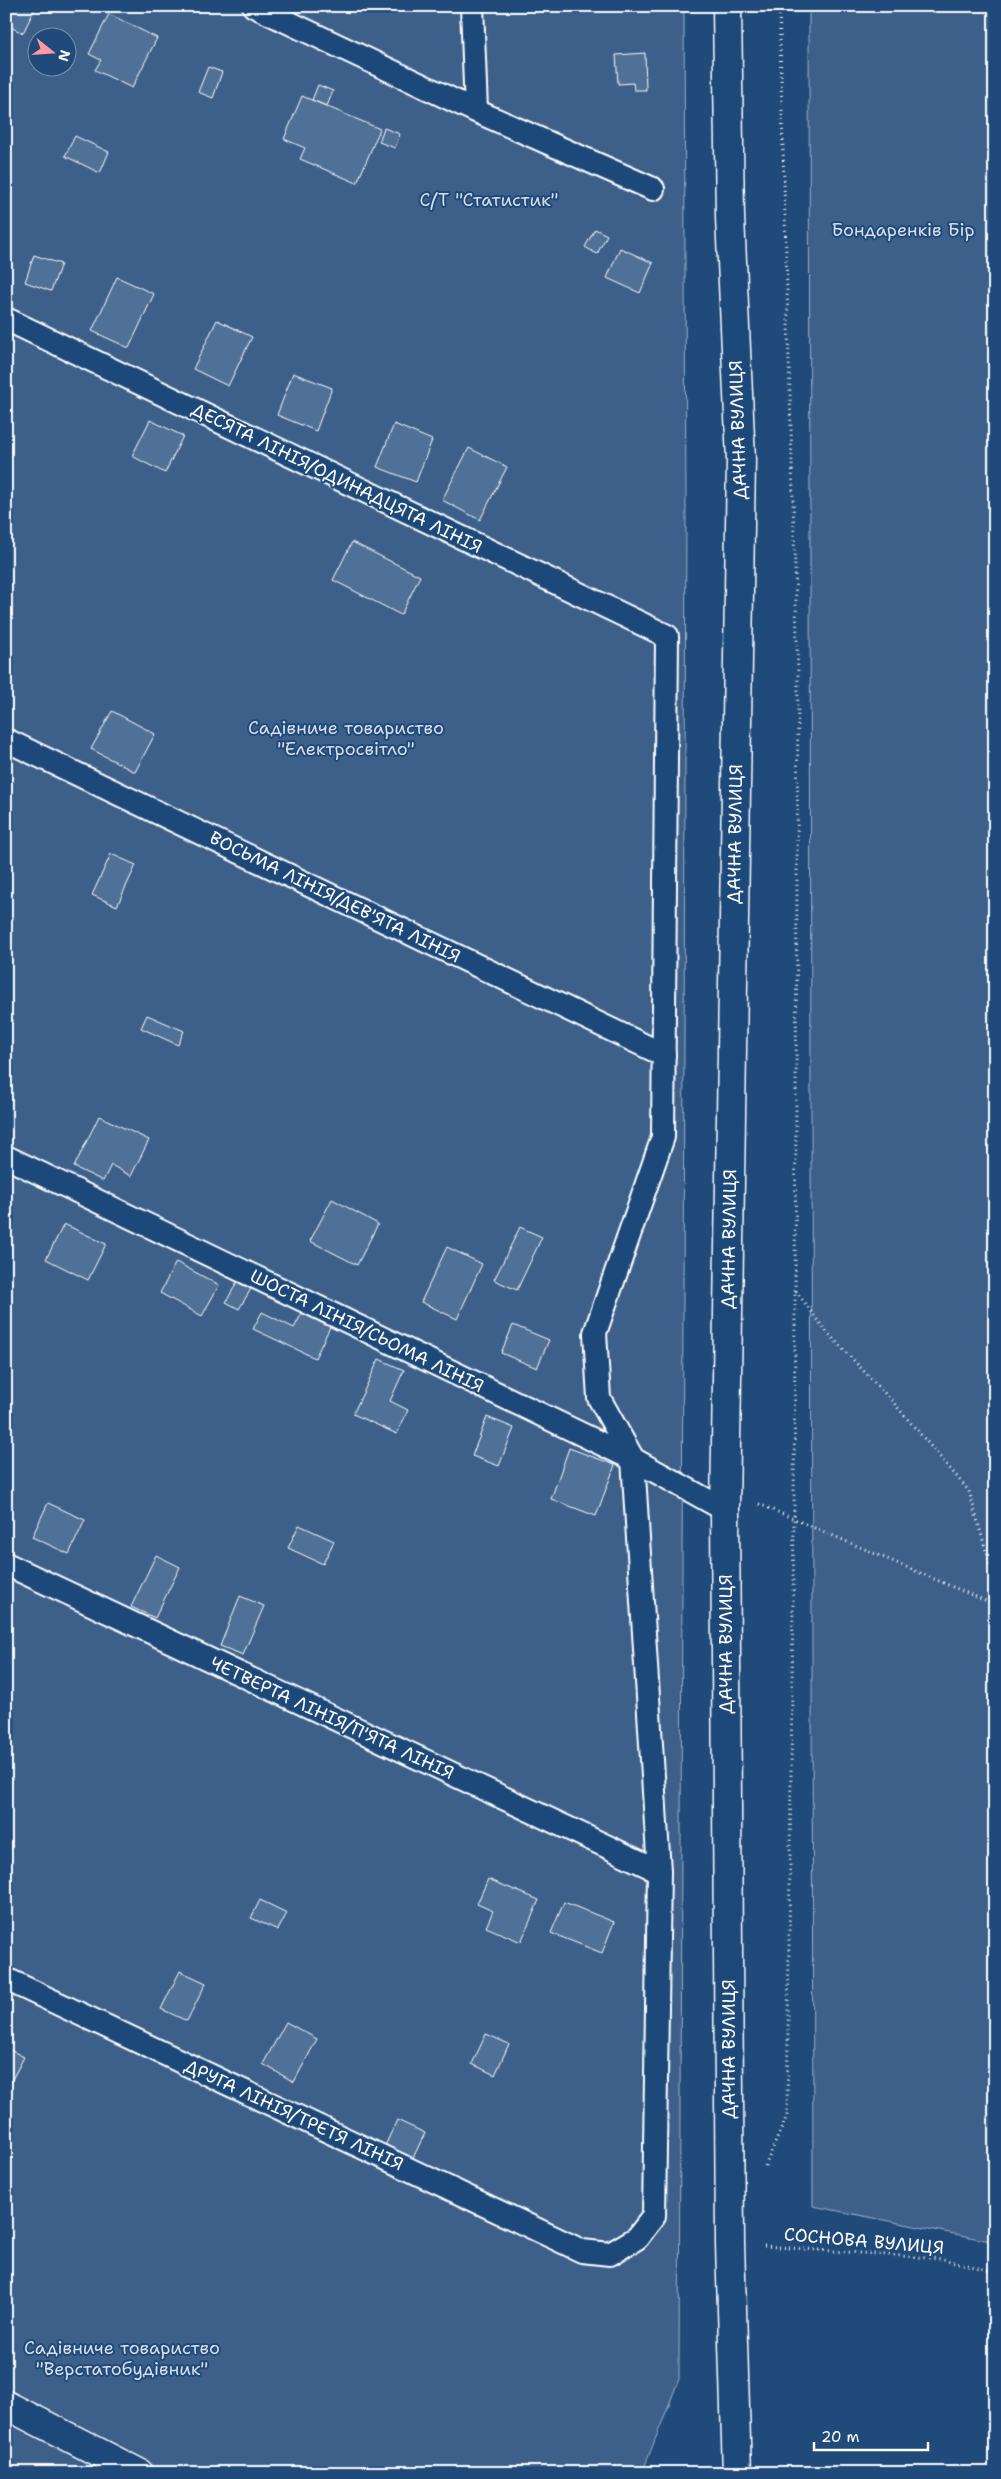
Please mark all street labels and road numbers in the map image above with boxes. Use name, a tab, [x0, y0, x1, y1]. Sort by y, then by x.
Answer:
street label: ДАЧНА ВУЛИЦЯ	[724, 360, 752, 500]
street label: ДЕСЯТА ЛІНІЯ/ОДИНАДЦЯТА ЛІНІЯ	[188, 397, 486, 559]
street label: ДАЧНА ВУЛИЦЯ	[722, 764, 748, 904]
street label: ВОСЬМА ЛІНІЯ/ДЕВ'ЯТА ЛІНІЯ	[206, 826, 464, 968]
street label: ДАЧНА ВУЛИЦЯ	[716, 1169, 742, 1309]
street label: ШОСТА ЛІНІЯ/СЬОМА ЛІНІЯ	[246, 1264, 488, 1398]
street label: ДАЧНА ВУЛИЦЯ	[714, 1574, 738, 1714]
street label: ЧЕТВЕРТА ЛІНІЯ/П'ЯТА ЛІНІЯ	[206, 1651, 458, 1785]
street label: ДАЧНА ВУЛИЦЯ	[717, 1979, 741, 2119]
street label: ДРУГА ЛІНІЯ/ТРЕТЯ ЛІНІЯ	[181, 2054, 407, 2176]
street label: СОСНОВА ВУЛИЦЯ	[783, 2222, 945, 2260]

